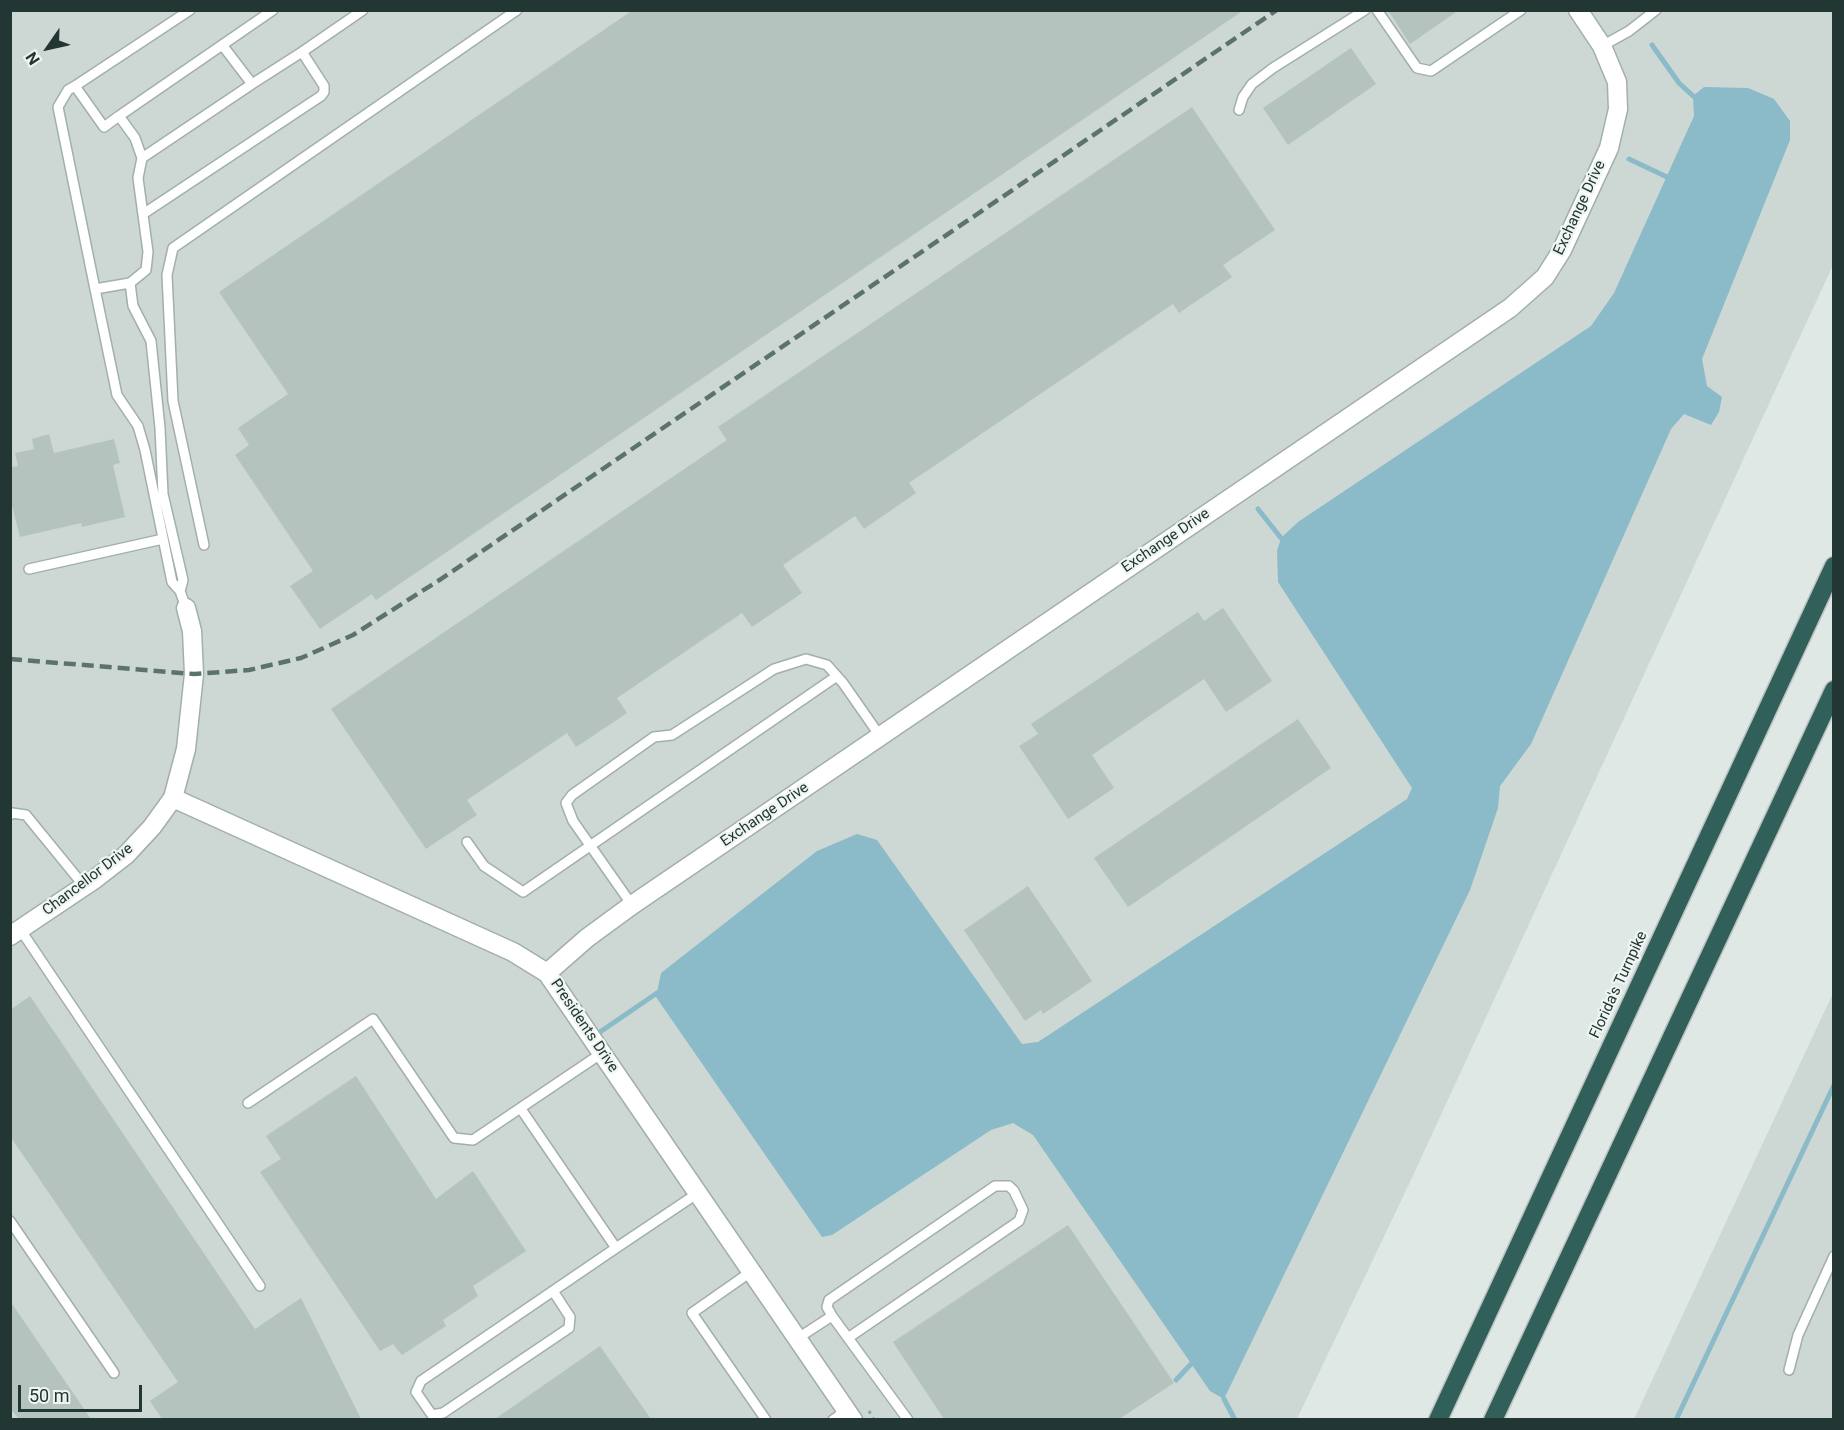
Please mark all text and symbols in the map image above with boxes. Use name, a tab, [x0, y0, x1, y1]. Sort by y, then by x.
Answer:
north arrow	[18, 18, 78, 78]
text: N	[22, 48, 44, 68]
street label: Exchange Drive	[1550, 158, 1610, 258]
street label: Exchange Drive	[1119, 505, 1213, 577]
street label: Exchange Drive	[718, 779, 812, 851]
street label: Chancellor Drive	[39, 840, 137, 920]
street label: Florida's Turnpike	[1586, 929, 1652, 1041]
street label: Presidents Drive	[546, 976, 622, 1076]
scale bar	[21, 1373, 146, 1411]
text: 50 m	[29, 1385, 69, 1406]

